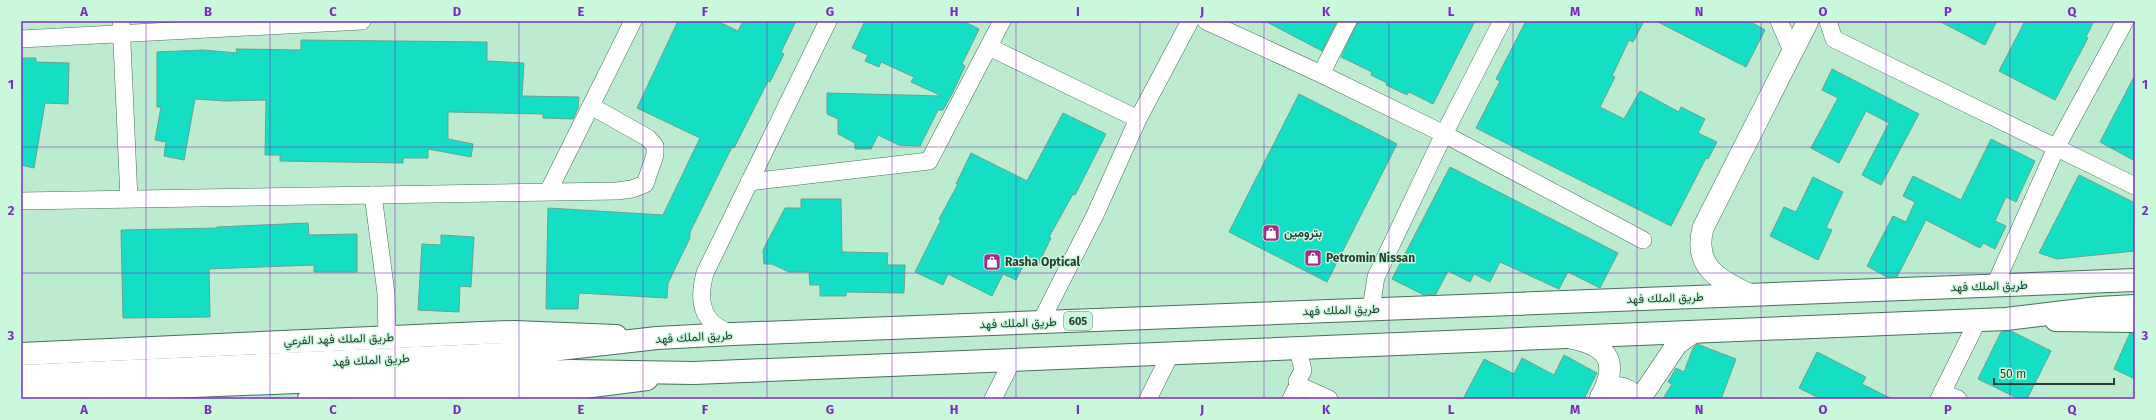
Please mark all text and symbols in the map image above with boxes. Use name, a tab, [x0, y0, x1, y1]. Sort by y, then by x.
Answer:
text: A	[79, 4, 88, 19]
text: B	[204, 4, 212, 19]
text: C	[329, 4, 337, 19]
text: D	[453, 4, 462, 19]
text: E	[578, 4, 585, 19]
text: F	[702, 4, 709, 19]
text: G	[826, 4, 834, 19]
text: H	[950, 4, 958, 19]
text: I	[1076, 4, 1080, 19]
text: J	[1199, 4, 1204, 19]
text: K	[1322, 4, 1331, 19]
text: L	[1448, 4, 1455, 19]
text: M	[1570, 4, 1580, 19]
text: N	[1695, 4, 1703, 19]
text: O	[1819, 4, 1828, 19]
text: P	[1944, 4, 1952, 19]
text: Q	[2068, 4, 2078, 19]
text: 1	[8, 77, 14, 92]
text: 1	[2142, 77, 2148, 92]
text: 2	[8, 203, 15, 218]
text: 2	[2142, 203, 2149, 218]
shop icon: بترومين	[1261, 223, 1281, 243]
place label: بترومين	[1284, 226, 1323, 241]
shop icon: Petromin Nissan	[1303, 248, 1323, 268]
place label: Petromin Nissan	[1326, 251, 1415, 265]
shop icon: Rasha Optical	[982, 252, 1002, 272]
place label: Rasha Optical	[1005, 255, 1080, 269]
street label: طريق الملك فهد	[1950, 278, 2028, 295]
street label: طريق الملك فهد	[1626, 290, 1704, 307]
street label: طريق الملك فهد	[1302, 302, 1380, 319]
road number: 605	[1064, 312, 1092, 330]
street label: طريق الملك فهد	[979, 315, 1057, 332]
text: 3	[7, 328, 15, 343]
street label: طريق الملك فهد	[655, 328, 733, 347]
text: 3	[2141, 328, 2149, 343]
street label: طريق الملك فهد الفرعي	[283, 330, 395, 351]
street label: طريق الملك فهد	[332, 351, 410, 370]
scale bar	[1994, 360, 2114, 386]
text: 50 m	[2000, 367, 2026, 381]
text: A	[79, 402, 88, 417]
text: B	[204, 402, 212, 417]
text: C	[329, 402, 337, 417]
text: D	[453, 402, 462, 417]
text: E	[578, 402, 585, 417]
text: F	[702, 402, 709, 417]
text: G	[826, 402, 834, 417]
text: H	[950, 402, 958, 417]
text: I	[1076, 402, 1080, 417]
text: J	[1199, 402, 1204, 417]
text: K	[1322, 402, 1331, 417]
text: L	[1448, 402, 1455, 417]
text: M	[1570, 402, 1580, 417]
text: N	[1695, 402, 1703, 417]
text: O	[1819, 402, 1828, 417]
text: P	[1944, 402, 1952, 417]
text: Q	[2068, 402, 2078, 417]

